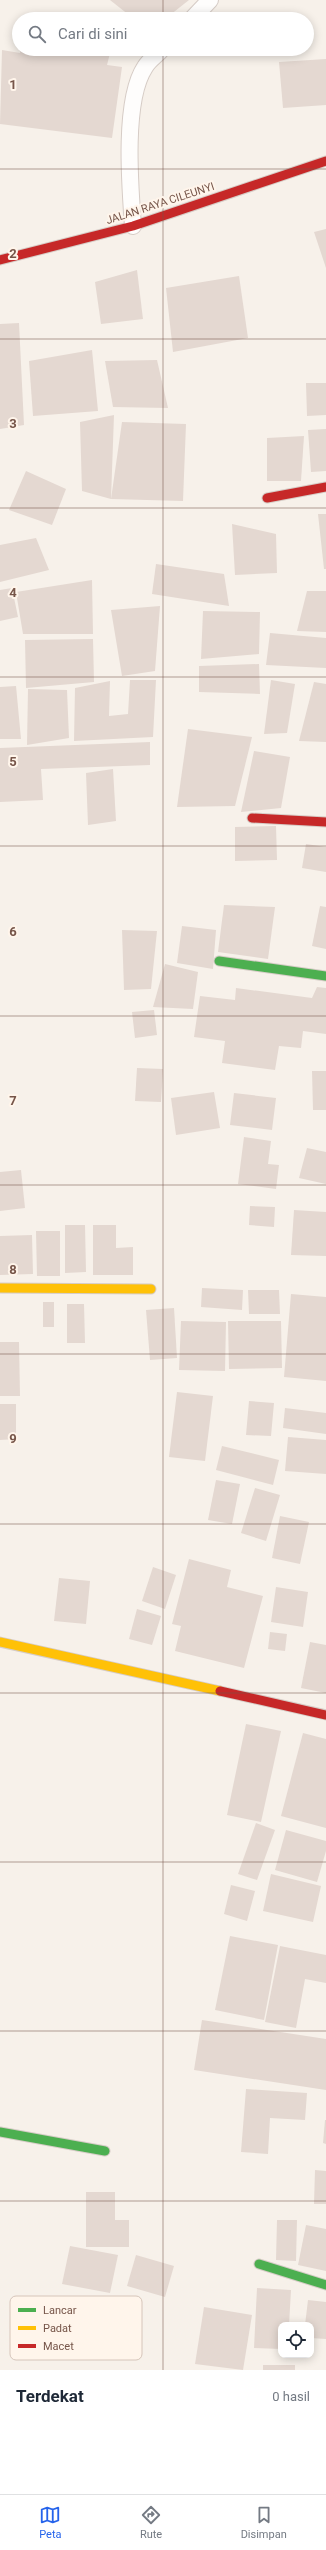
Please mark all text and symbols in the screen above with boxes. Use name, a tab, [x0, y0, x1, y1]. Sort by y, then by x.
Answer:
search box	[12, 12, 314, 56]
icon: search	[26, 23, 48, 45]
text: Cari di sini	[58, 25, 128, 43]
text: 1	[9, 77, 17, 92]
street label: JALAN RAYA CILEUNYI	[104, 180, 216, 227]
text: 2	[9, 246, 17, 261]
text: 3	[9, 416, 17, 431]
text: 4	[9, 585, 17, 600]
text: 5	[9, 754, 17, 769]
text: 6	[9, 924, 17, 939]
text: 7	[9, 1093, 17, 1108]
text: 8	[9, 1262, 17, 1277]
text: 9	[9, 1431, 17, 1446]
legend	[10, 2296, 142, 2360]
text: Lancar	[43, 2304, 77, 2317]
text: Padat	[43, 2322, 72, 2335]
map controls	[278, 2322, 314, 2358]
button: locate	[278, 2322, 314, 2358]
text: Macet	[43, 2340, 74, 2353]
text: Terdekat	[16, 2386, 84, 2406]
text: 0 hasil	[272, 2389, 310, 2404]
tab: Peta	[39, 2504, 62, 2541]
tab: Rute	[140, 2504, 162, 2541]
tab: Disimpan	[241, 2504, 287, 2541]

